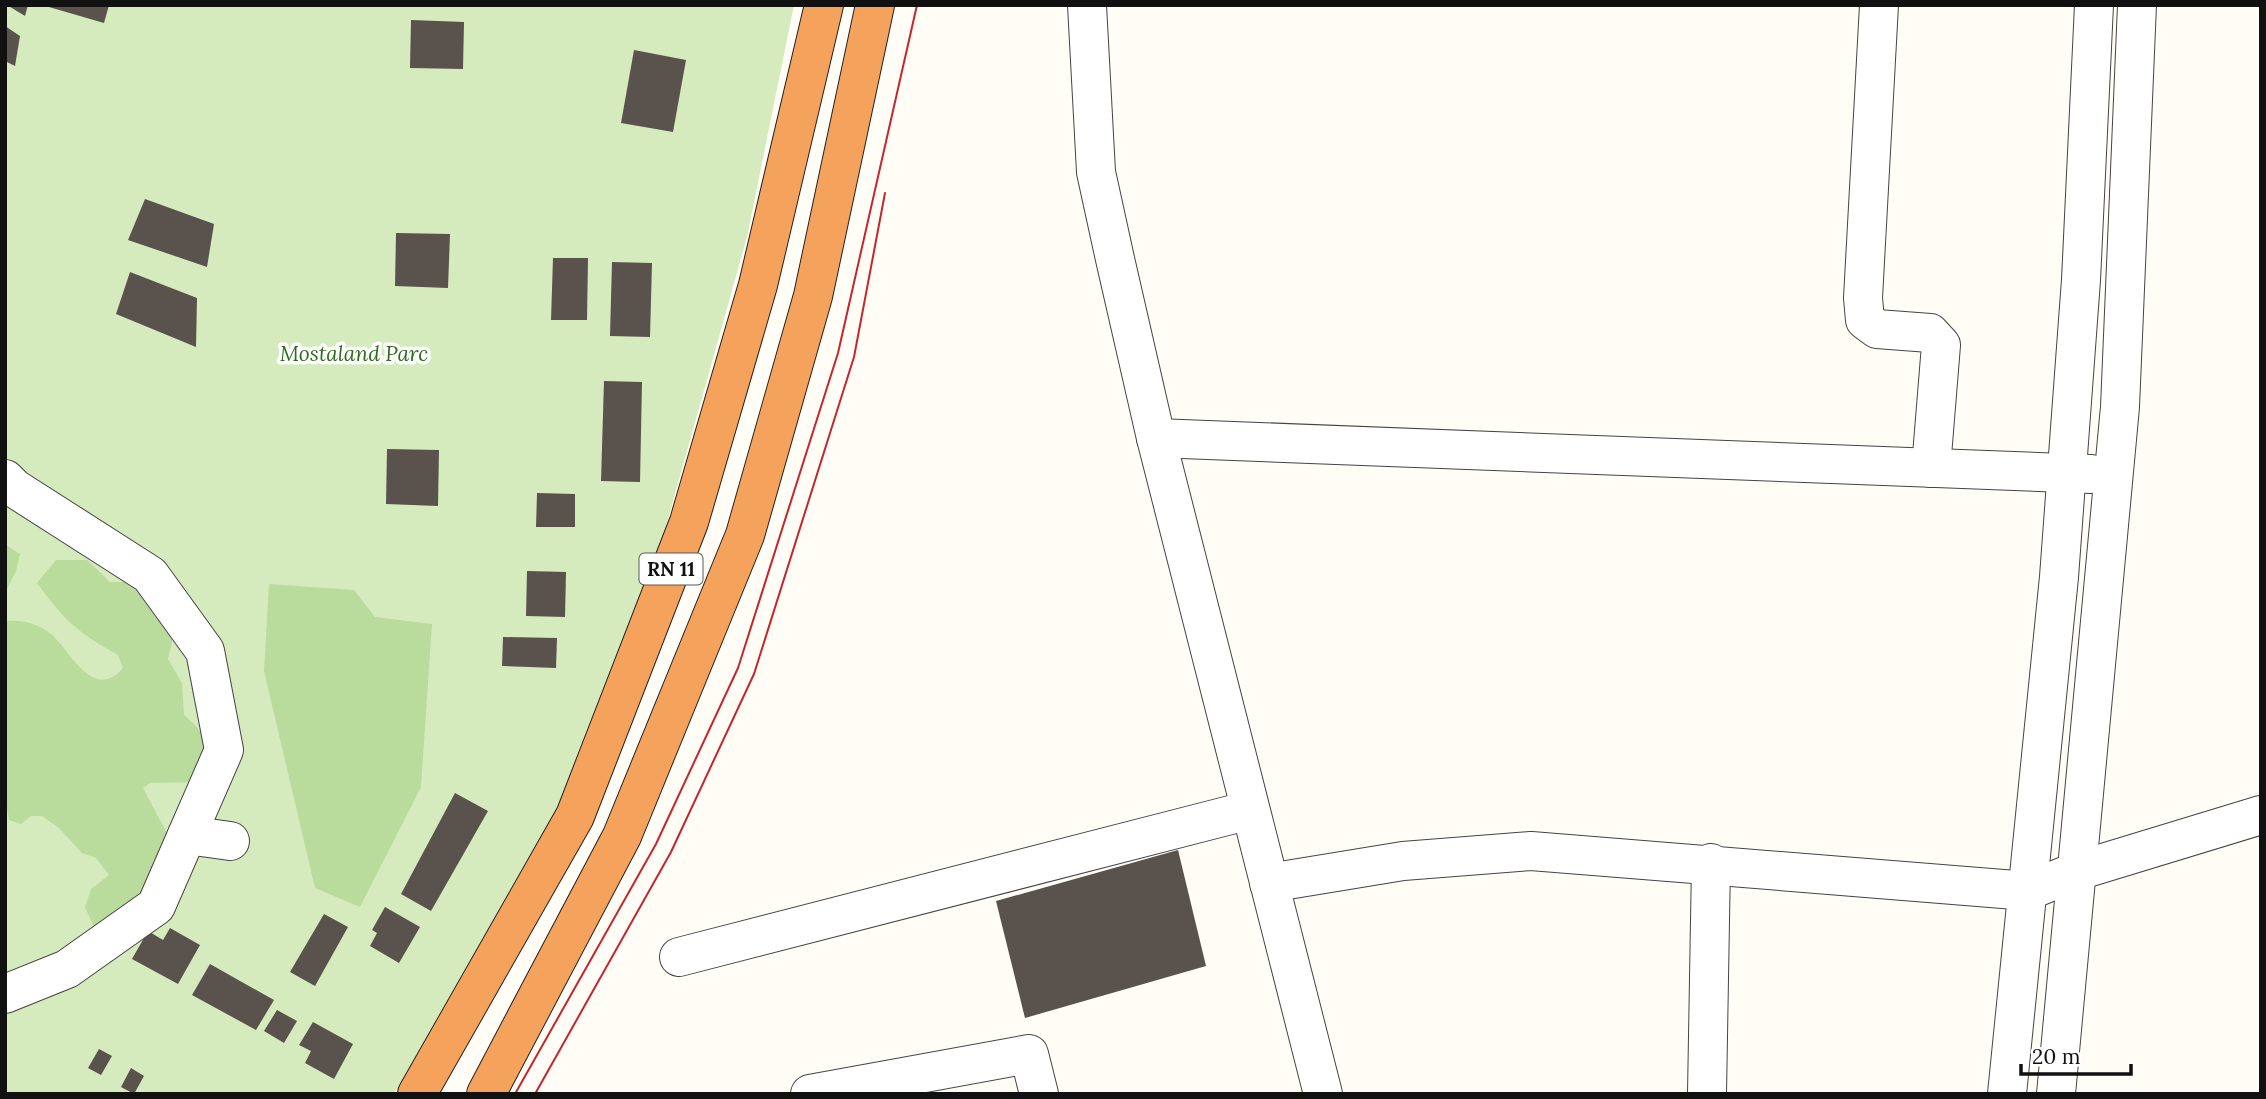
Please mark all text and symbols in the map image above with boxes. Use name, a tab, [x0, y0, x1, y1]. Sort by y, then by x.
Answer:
park label: Mostaland Parc	[280, 340, 428, 367]
road number: RN 11	[640, 554, 702, 584]
scale bar	[2021, 1032, 2131, 1076]
text: 20 m	[2032, 1043, 2081, 1070]

